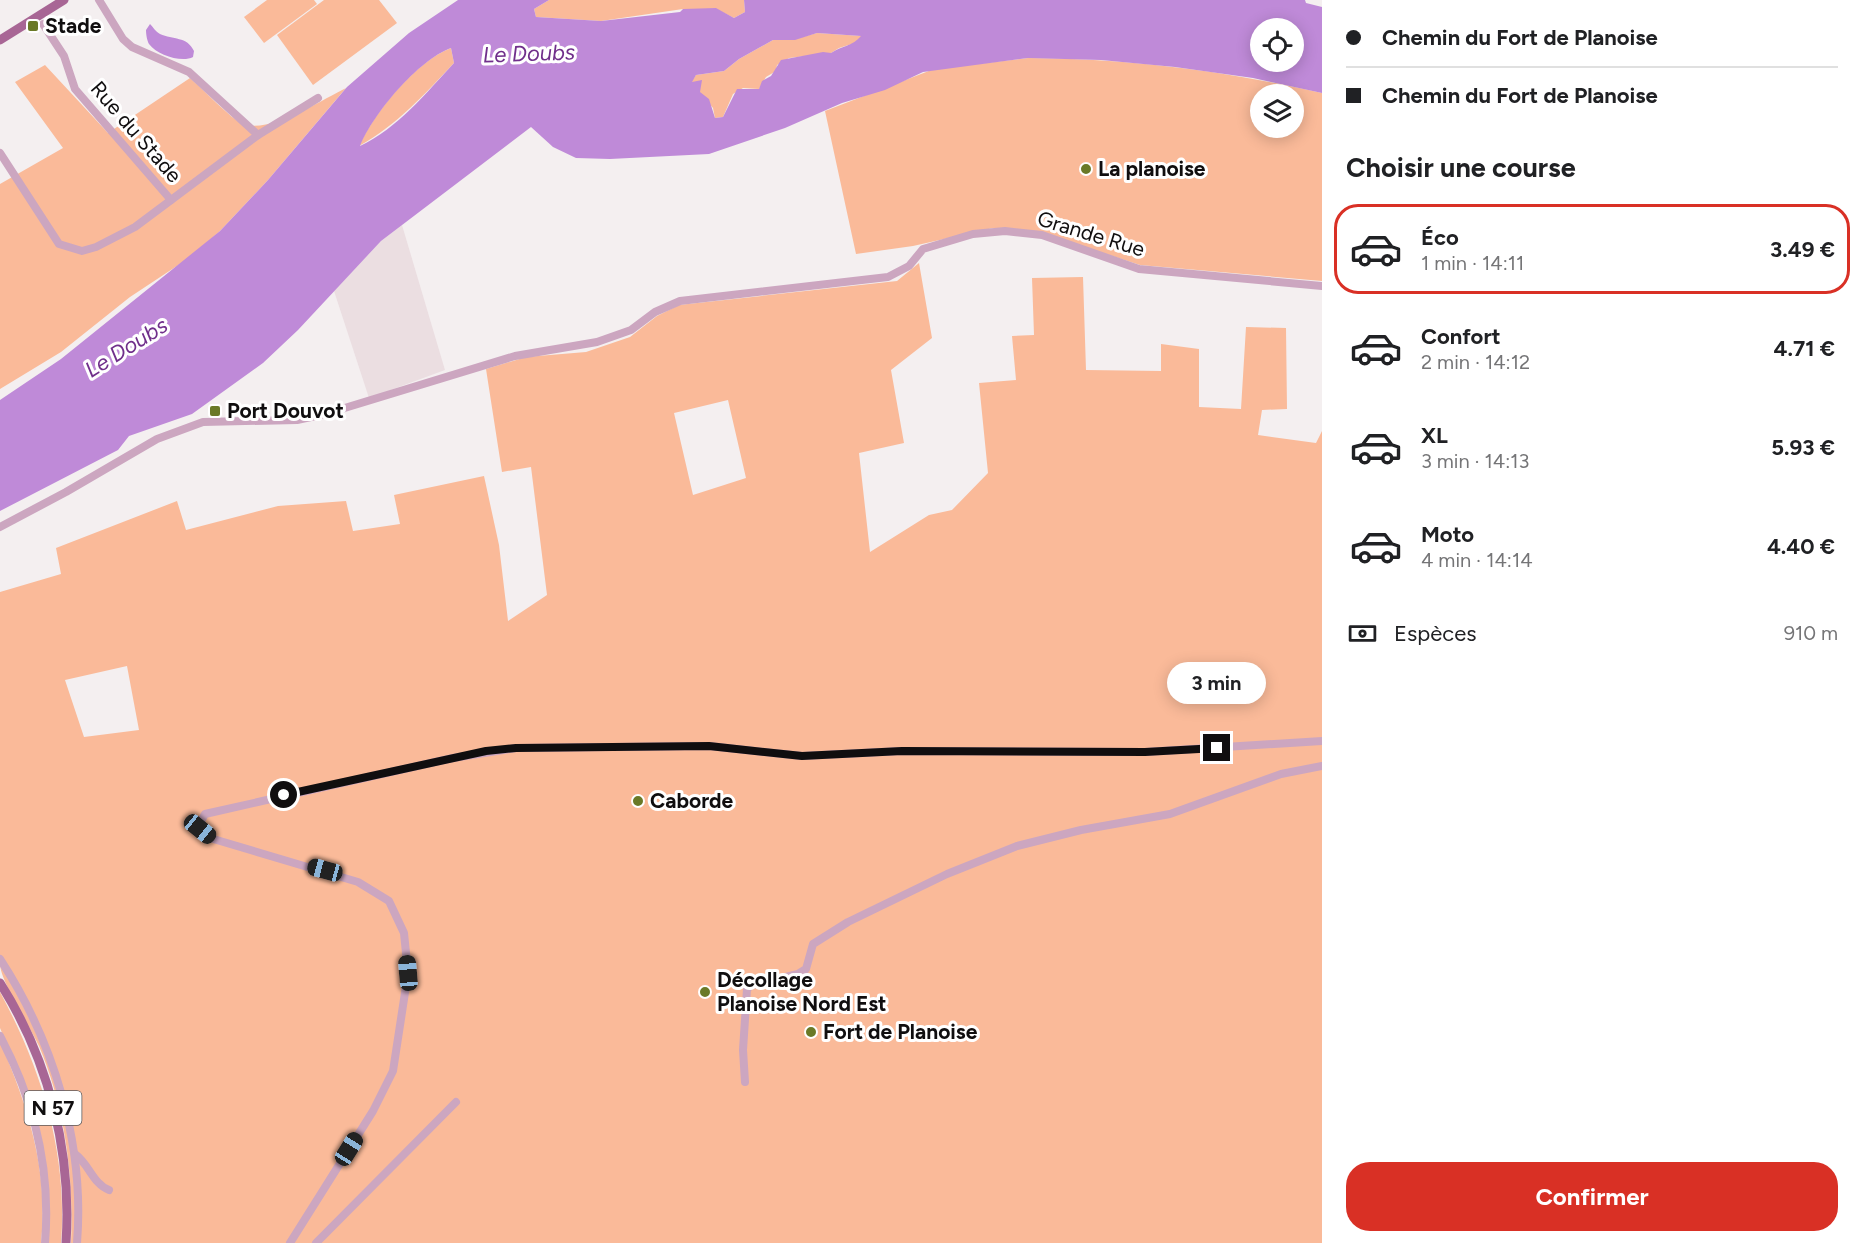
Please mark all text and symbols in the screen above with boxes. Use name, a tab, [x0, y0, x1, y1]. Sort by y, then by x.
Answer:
place label: Stade	[45, 13, 102, 38]
map controls	[1250, 18, 1304, 138]
button: locate	[1250, 18, 1304, 72]
marker: Stade	[26, 19, 40, 33]
text: Chemin du Fort de Planoise	[1382, 24, 1658, 51]
water label: Le Doubs	[482, 38, 576, 69]
street label: Rue du Stade	[86, 76, 187, 187]
text: Chemin du Fort de Planoise	[1382, 82, 1658, 109]
button: layers	[1250, 84, 1304, 138]
text: Choisir une course	[1346, 151, 1576, 184]
place label: La planoise	[1098, 156, 1206, 181]
marker: La planoise	[1079, 162, 1093, 176]
street label: Grande Rue	[1035, 205, 1148, 262]
icon: car	[1349, 222, 1403, 276]
text: Éco	[1421, 224, 1459, 251]
text: 3.49 €	[1770, 236, 1835, 263]
text: 1 min · 14:11	[1421, 251, 1524, 275]
water label: Le Doubs	[80, 311, 173, 383]
icon: car	[1349, 321, 1403, 375]
text: Confort	[1421, 323, 1501, 350]
text: 4.71 €	[1774, 335, 1835, 362]
text: 2 min · 14:12	[1421, 350, 1530, 374]
place label: Port Douvot	[227, 398, 344, 423]
marker: Port Douvot	[208, 404, 222, 418]
icon: car	[1349, 420, 1403, 474]
text: XL	[1421, 422, 1448, 449]
text: 5.93 €	[1771, 434, 1835, 461]
text: 3 min · 14:13	[1421, 449, 1529, 473]
icon: car	[1349, 519, 1403, 573]
text: Moto	[1421, 521, 1474, 548]
text: 4.40 €	[1767, 533, 1835, 560]
text: 4 min · 14:14	[1421, 548, 1533, 572]
icon: cash	[1346, 617, 1379, 650]
text: Espèces	[1394, 620, 1476, 647]
text: 910 m	[1784, 621, 1838, 645]
callout: 3 min	[1168, 661, 1266, 703]
text: 3 min	[1192, 671, 1241, 695]
route end	[1203, 734, 1230, 761]
route start	[270, 781, 297, 808]
place label: Caborde	[650, 788, 734, 813]
marker: Caborde	[631, 794, 645, 808]
car	[180, 811, 220, 847]
car	[305, 857, 345, 883]
car	[397, 954, 419, 992]
place label: Décollage Planoise Nord Est	[717, 967, 887, 1016]
marker: Décollage Planoise Nord Est	[698, 985, 712, 999]
place label: Fort de Planoise	[823, 1019, 978, 1044]
marker: Fort de Planoise	[804, 1025, 818, 1039]
road number: N 57	[25, 1091, 82, 1125]
car	[332, 1129, 366, 1169]
button: Confirmer	[1346, 1162, 1838, 1231]

